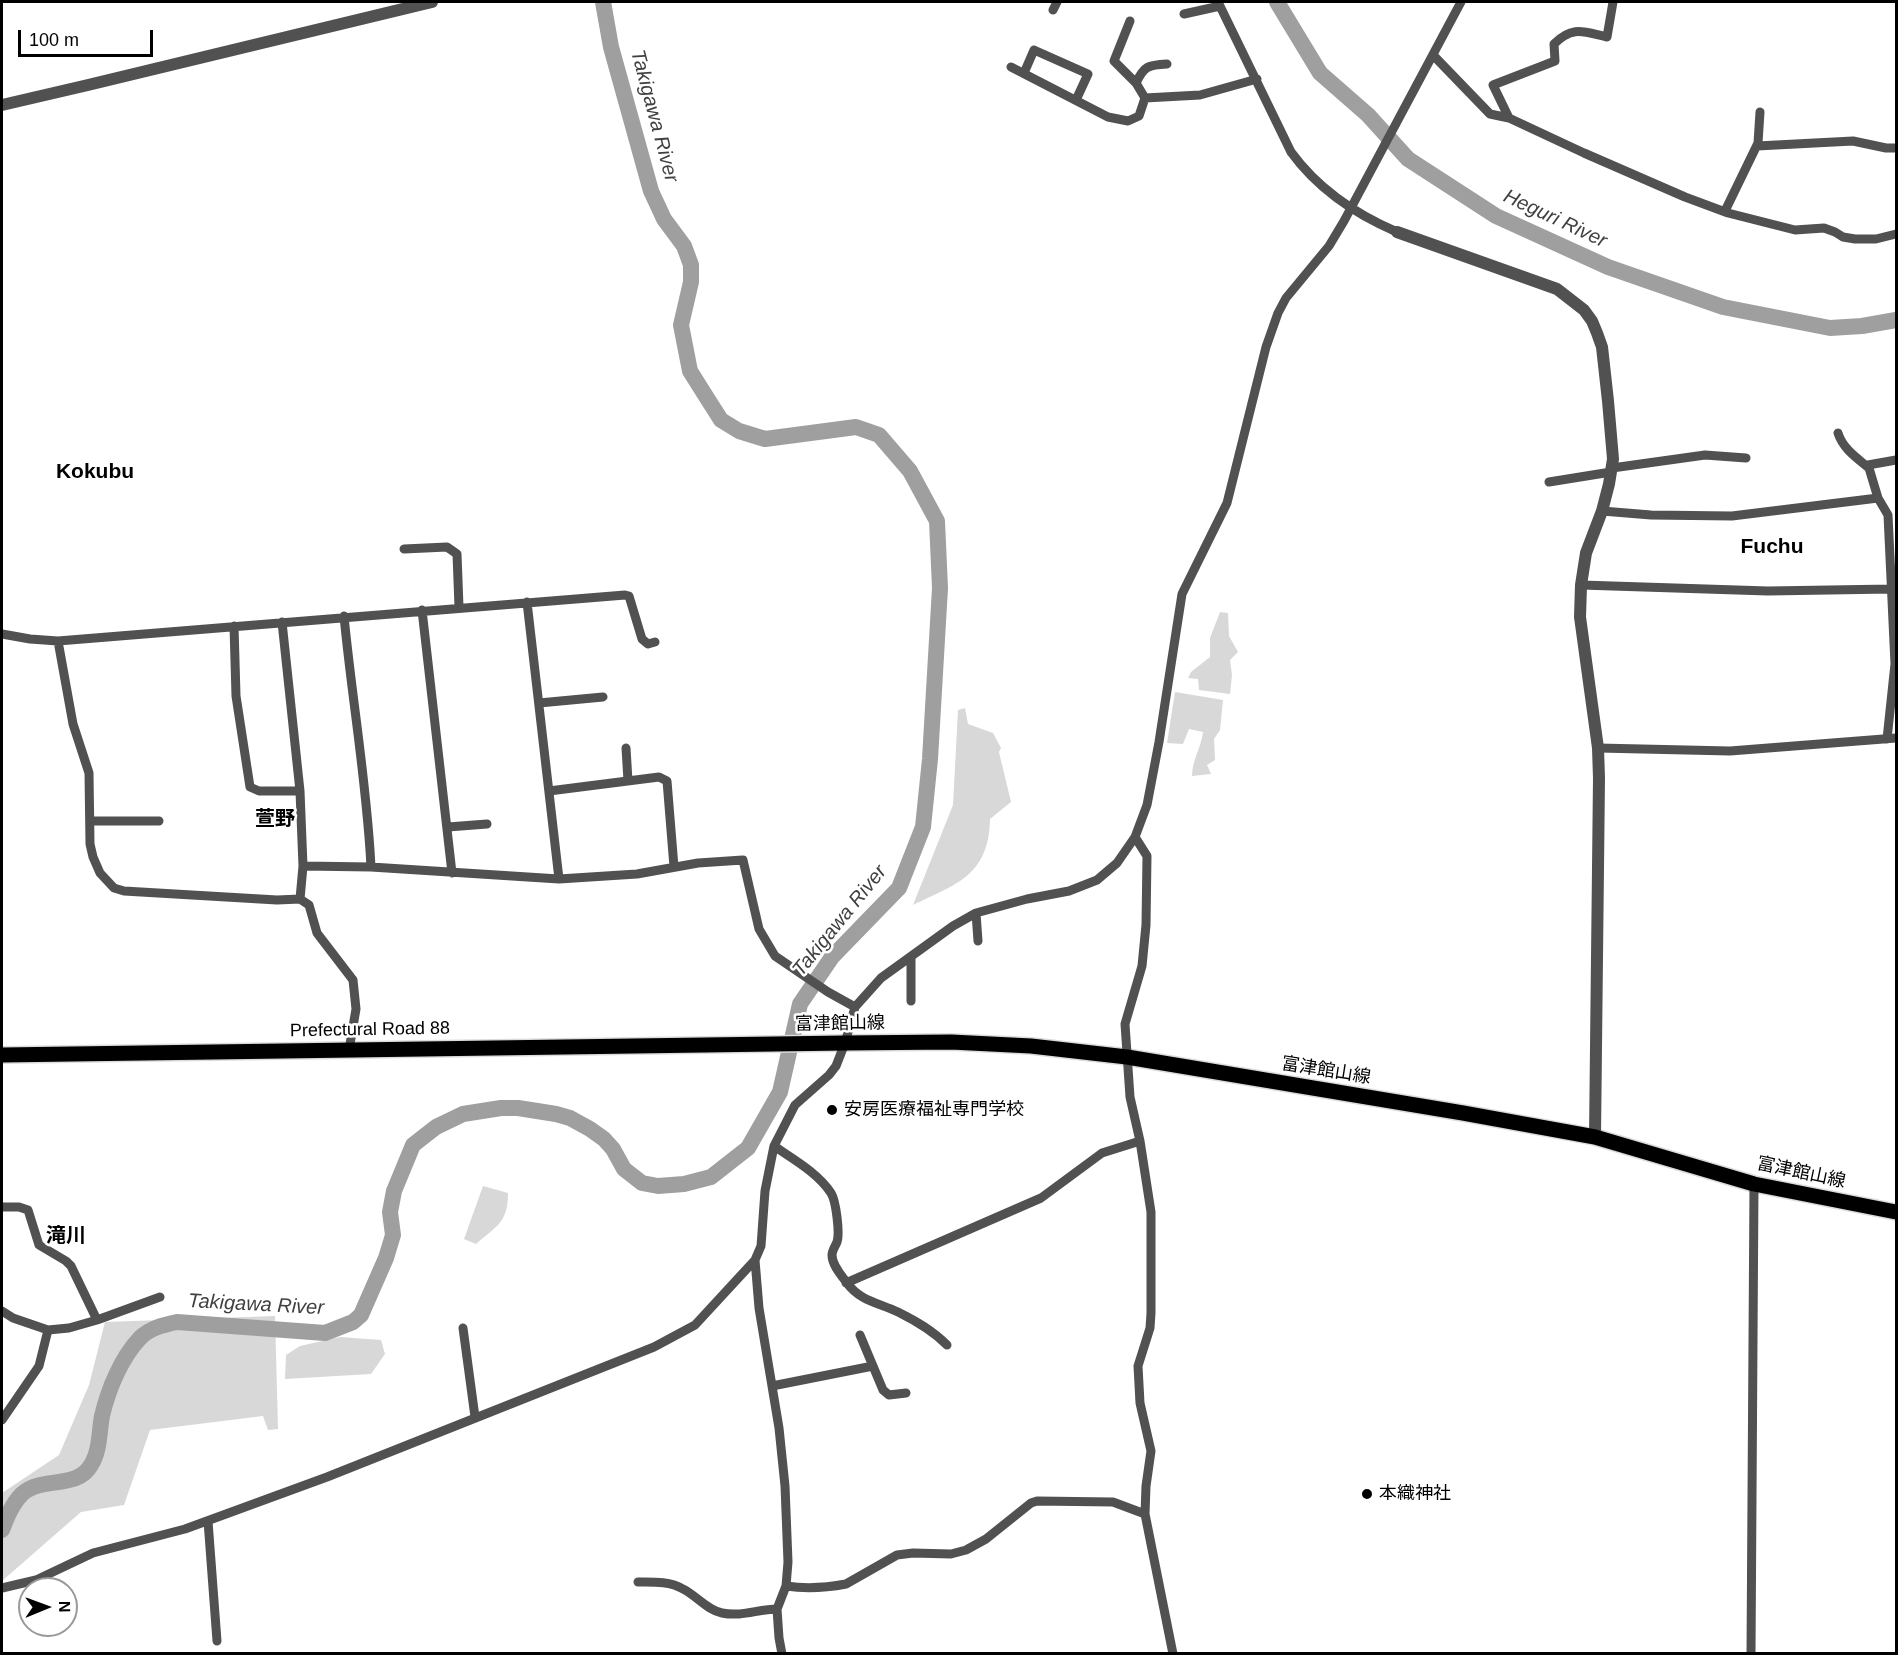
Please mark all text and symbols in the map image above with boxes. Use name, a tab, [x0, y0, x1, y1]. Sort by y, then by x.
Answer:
scale bar	[21, 18, 156, 56]
text: 100 m	[29, 30, 79, 50]
water label: Takigawa River	[625, 47, 683, 185]
water label: Heguri River	[1500, 185, 1610, 253]
district label: Kokubu	[56, 459, 134, 485]
district label: Fuchu	[1741, 534, 1803, 560]
district label: 萱野	[255, 807, 295, 831]
water label: Takigawa River	[788, 861, 892, 981]
street label: 富津館山線	[795, 1012, 885, 1036]
street label: Prefectural Road 88	[290, 1018, 450, 1042]
street label: 富津館山線	[1280, 1053, 1372, 1089]
place label: 安房医療福祉専門学校	[844, 1099, 1024, 1121]
marker: 安房医療福祉専門学校	[825, 1103, 839, 1117]
street label: 富津館山線	[1755, 1153, 1847, 1193]
district label: 滝川	[46, 1224, 86, 1248]
water label: Takigawa River	[187, 1289, 325, 1321]
place label: 本織神社	[1379, 1483, 1451, 1505]
marker: 本織神社	[1360, 1487, 1374, 1501]
north arrow	[18, 1577, 78, 1637]
text: N	[56, 1601, 73, 1613]

